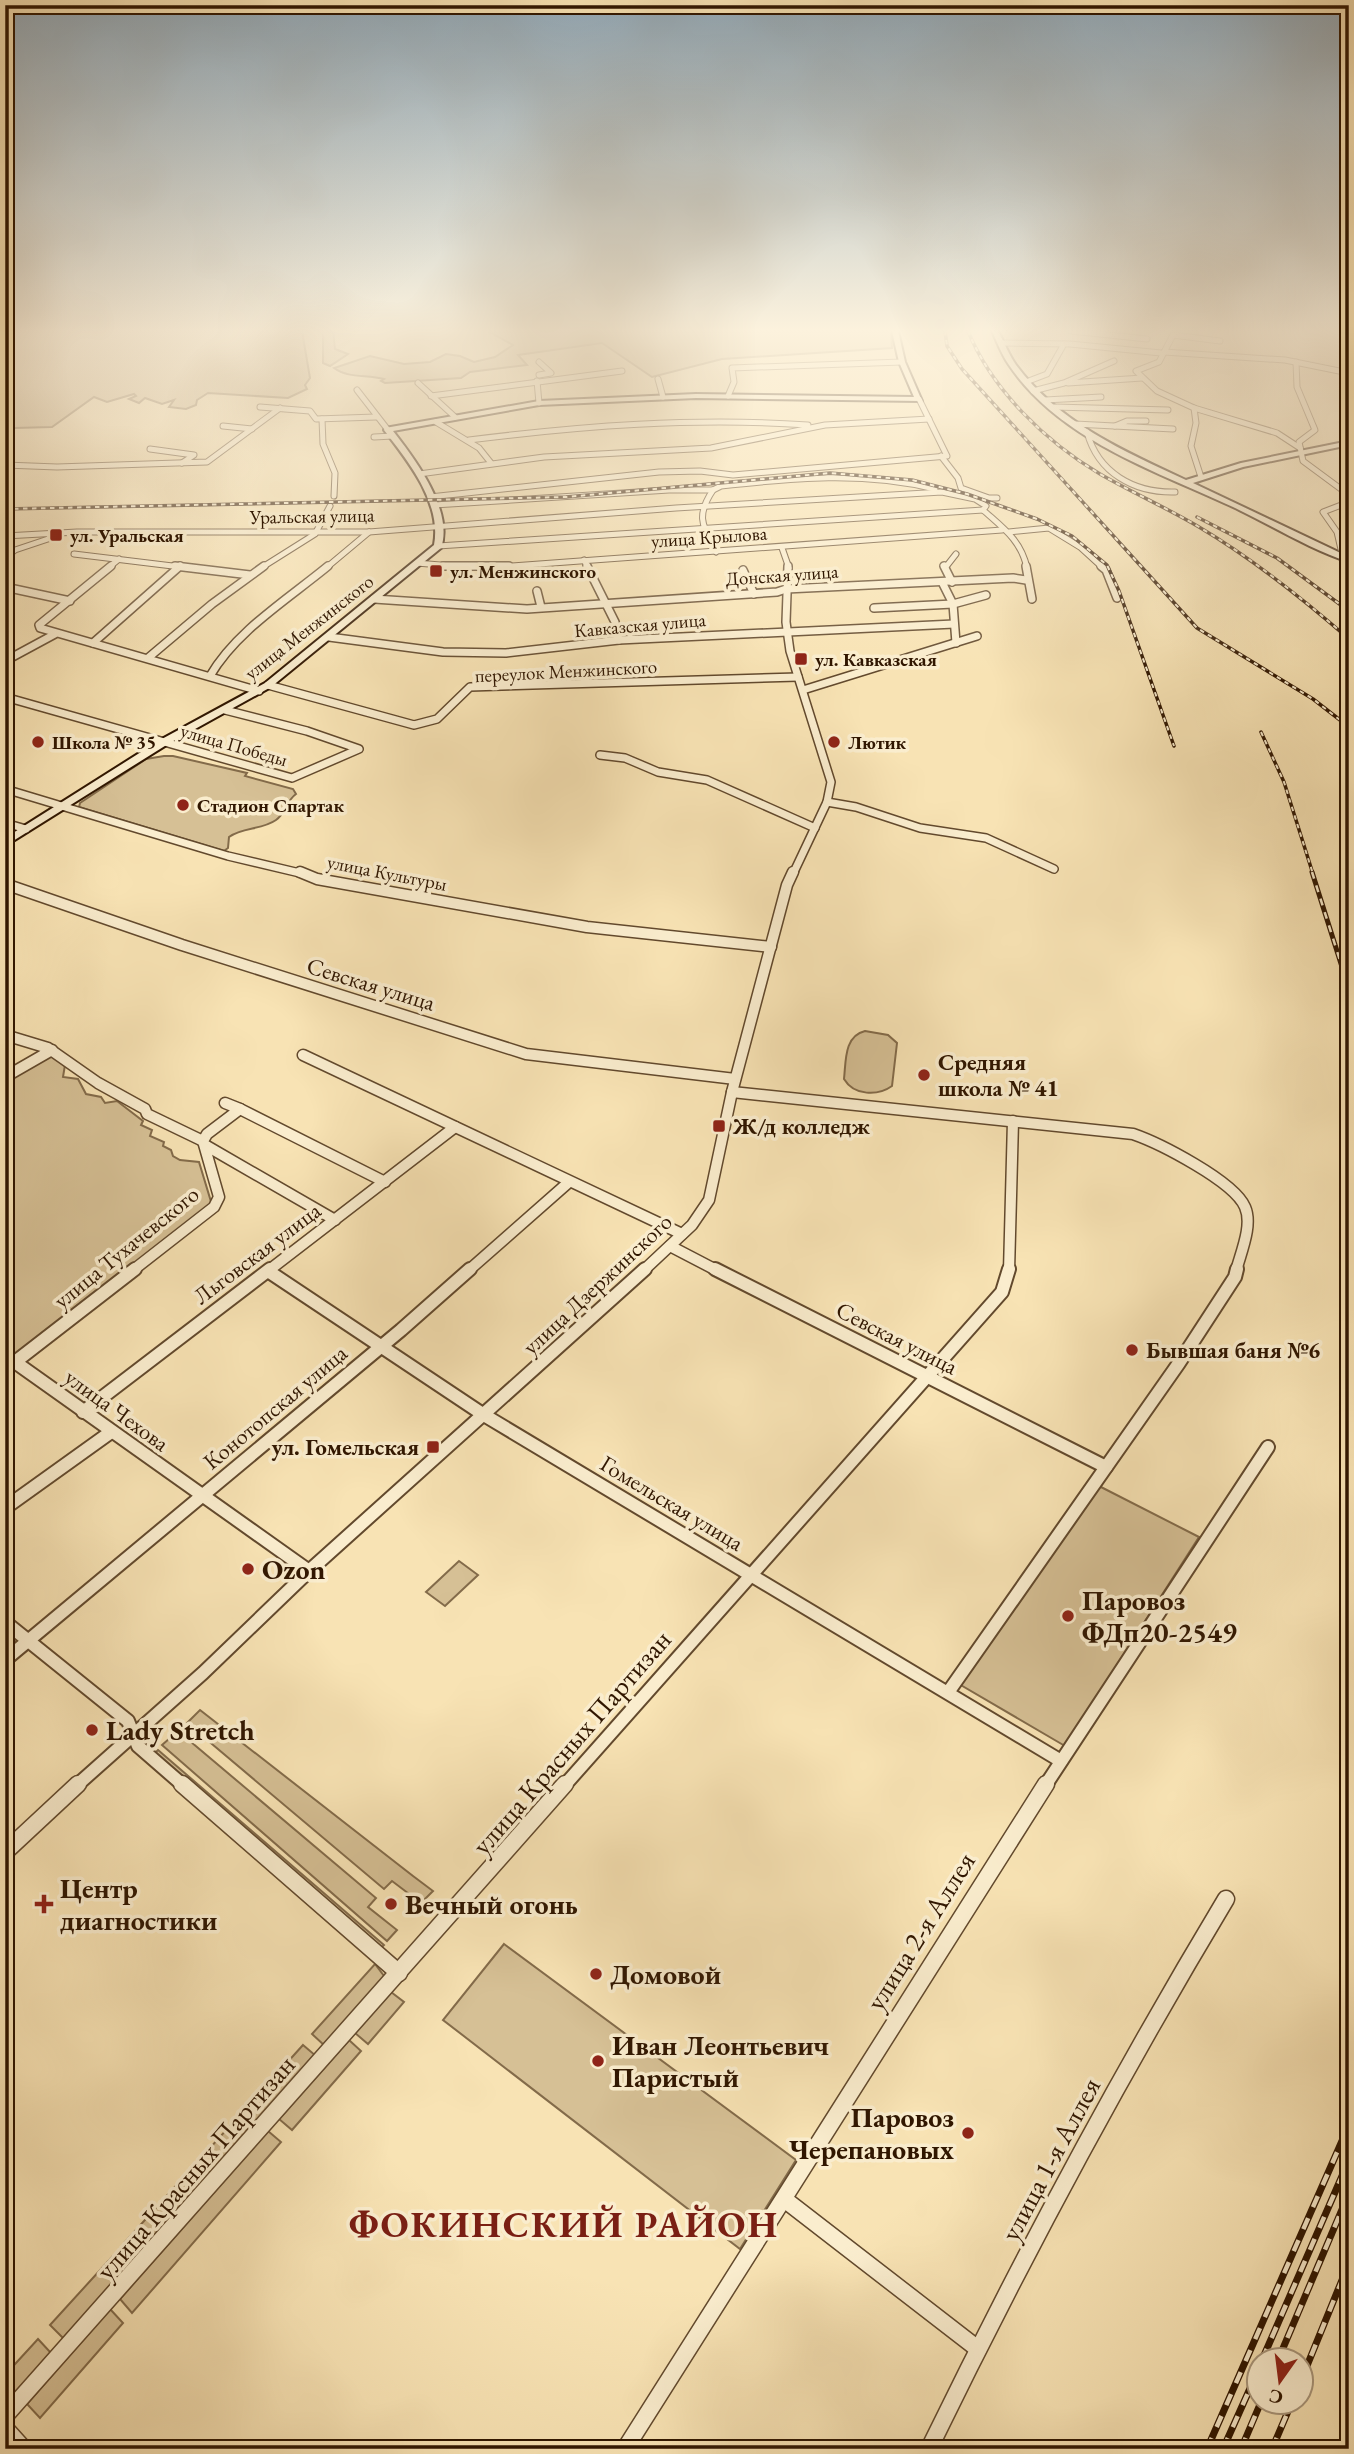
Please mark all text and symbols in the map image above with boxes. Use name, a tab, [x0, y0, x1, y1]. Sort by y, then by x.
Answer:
street label: Уральская улица	[248, 502, 375, 530]
street label: улица Крылова	[650, 520, 768, 554]
place label: ул. Уральская	[70, 523, 184, 548]
marker: ул. Уральская	[48, 527, 64, 543]
place label: ул. Менжинского	[450, 559, 596, 584]
street label: Донская улица	[725, 559, 840, 591]
marker: ул. Менжинского	[428, 563, 444, 579]
street label: улица Менжинского	[239, 569, 379, 685]
street label: Кавказская улица	[573, 607, 707, 643]
place label: ул. Кавказская	[815, 647, 937, 672]
marker: ул. Кавказская	[793, 651, 809, 667]
street label: переулок Менжинского	[474, 654, 658, 688]
street label: улица Победы	[178, 718, 291, 772]
place label: Школа № 35	[52, 730, 156, 755]
place label: Лютик	[848, 730, 907, 755]
marker: Школа № 35	[30, 734, 46, 750]
marker: Лютик	[826, 734, 842, 750]
place label: Стадион Спартак	[197, 793, 344, 818]
marker: Стадион Спартак	[175, 797, 191, 813]
street label: улица Культуры	[325, 849, 449, 897]
street label: Севская улица	[303, 950, 440, 1018]
place label: Средняя школа № 41	[938, 1047, 1059, 1103]
marker: Средняя школа № 41	[916, 1067, 932, 1083]
place label: Ж/д колледж	[732, 1111, 871, 1141]
marker: Ж/д колледж	[711, 1118, 727, 1134]
street label: улица Тухачевского	[47, 1179, 205, 1315]
street label: Льговская улица	[187, 1195, 327, 1311]
street label: улица Дзержинского	[516, 1207, 678, 1361]
street label: Севская улица	[831, 1295, 964, 1382]
place label: Бывшая баня №6	[1146, 1335, 1320, 1365]
street label: Конотопская улица	[197, 1337, 354, 1476]
marker: Бывшая баня №6	[1124, 1342, 1140, 1358]
street label: улица Чехова	[59, 1362, 176, 1459]
place label: ул. Гомельская	[271, 1432, 419, 1462]
marker: ул. Гомельская	[425, 1439, 441, 1455]
street label: Гомельская улица	[595, 1448, 750, 1558]
place label: Ozon	[262, 1551, 326, 1587]
marker: Ozon	[240, 1561, 256, 1577]
place label: Паровоз ФДп20-2549	[1082, 1582, 1237, 1650]
marker: Паровоз ФДп20-2549	[1060, 1608, 1076, 1624]
street label: улица Красных Партизан	[463, 1622, 679, 1862]
place label: Lady Stretch	[106, 1712, 255, 1748]
marker: Lady Stretch	[84, 1722, 100, 1738]
street label: улица 2-я Аллея	[857, 1845, 983, 2017]
place label: Центр диагностики	[60, 1870, 217, 1938]
place label: Вечный огонь	[405, 1886, 578, 1922]
marker: Центр диагностики	[34, 1894, 54, 1914]
marker: Вечный огонь	[383, 1896, 399, 1912]
place label: Домовой	[610, 1956, 721, 1992]
marker: Домовой	[588, 1966, 604, 1982]
place label: Иван Леонтьевич Паристый	[612, 2027, 829, 2095]
street label: улица Красных Партизан	[87, 2047, 303, 2287]
marker: Иван Леонтьевич Паристый	[590, 2053, 606, 2069]
street label: улица 1-я Аллея	[992, 2071, 1108, 2247]
place label: Паровоз Черепановых	[789, 2099, 954, 2167]
marker: Паровоз Черепановых	[960, 2125, 976, 2141]
district label: ФОКИНСКИЙ РАЙОН	[349, 2200, 779, 2248]
north arrow	[1246, 2346, 1316, 2416]
text: С	[1266, 2383, 1286, 2411]

